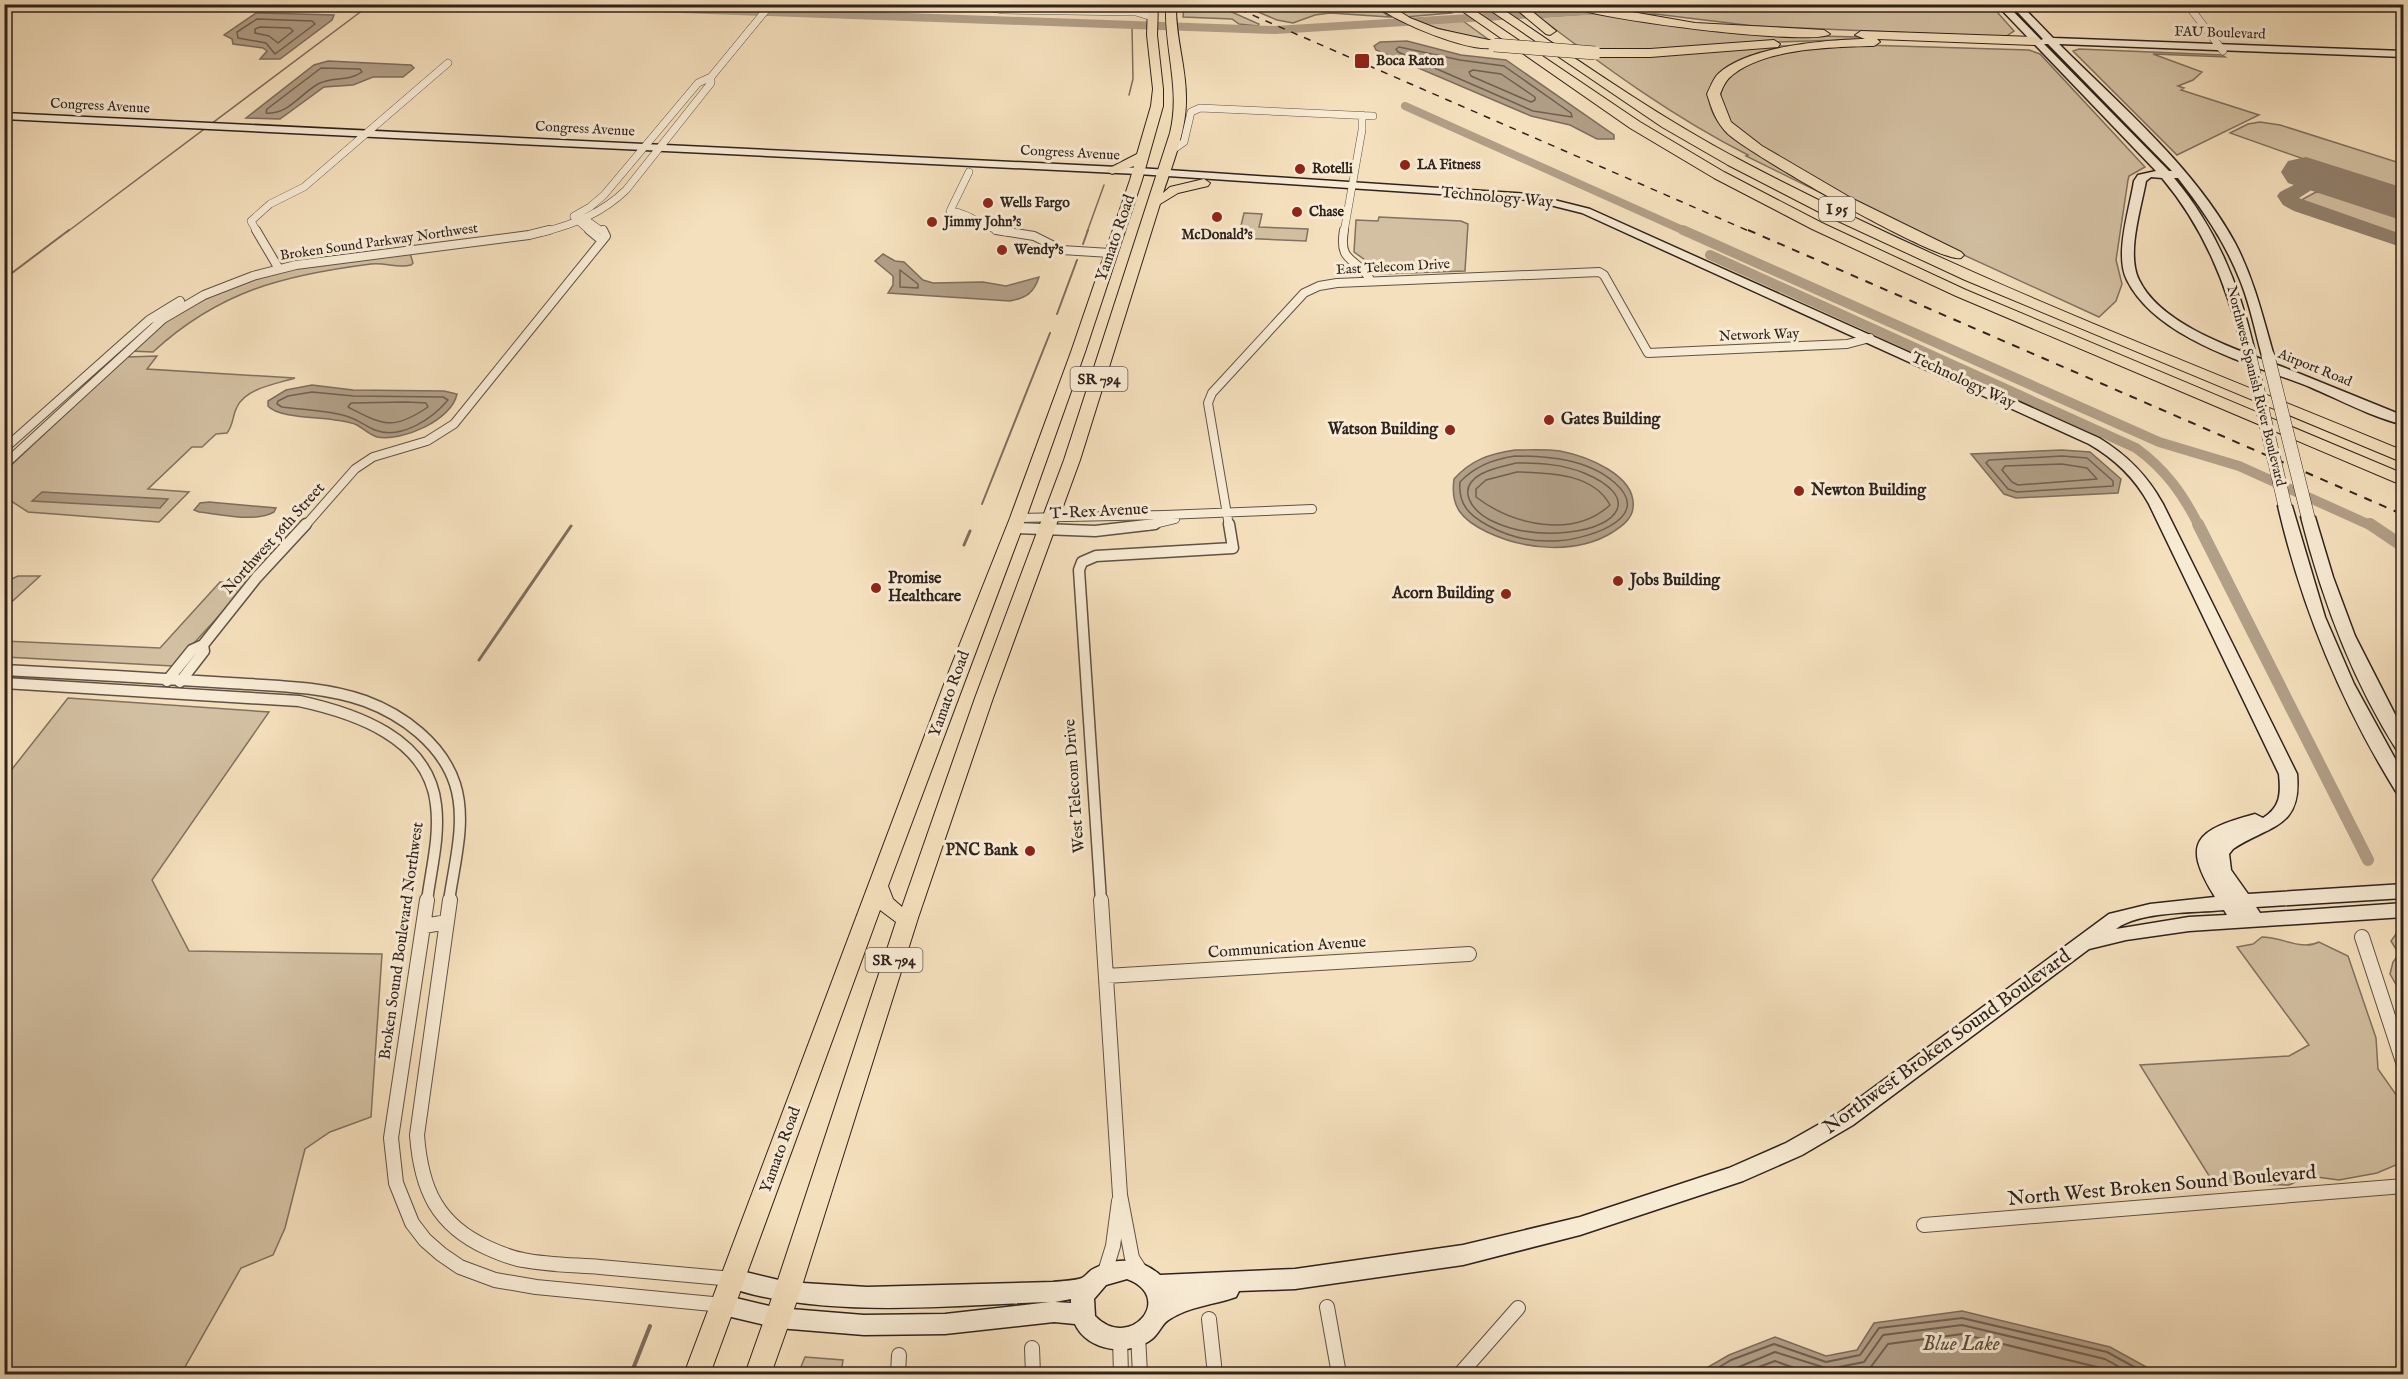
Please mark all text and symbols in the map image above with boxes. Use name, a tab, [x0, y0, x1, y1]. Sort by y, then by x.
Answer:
street label: FAU Boulevard	[2174, 22, 2267, 44]
marker: Boca Raton	[1353, 52, 1371, 70]
place label: Boca Raton	[1376, 52, 1445, 70]
street label: Congress Avenue	[50, 94, 151, 118]
street label: Congress Avenue	[535, 117, 636, 141]
street label: Congress Avenue	[1020, 141, 1121, 165]
place label: LA Fitness	[1417, 156, 1481, 174]
marker: LA Fitness	[1398, 158, 1412, 172]
place label: Rotelli	[1312, 160, 1353, 178]
marker: Rotelli	[1293, 162, 1307, 176]
street label: Technology Way	[1440, 183, 1554, 213]
street label: Yamato Road	[1092, 192, 1140, 284]
place label: Wells Fargo	[999, 194, 1070, 212]
marker: Wells Fargo	[981, 196, 995, 210]
road number: I 95	[1819, 197, 1855, 221]
place label: Chase	[1309, 203, 1344, 221]
marker: Chase	[1290, 205, 1304, 219]
marker: McDonald's	[1210, 210, 1224, 224]
place label: Jimmy John's	[942, 213, 1021, 231]
marker: Jimmy John's	[925, 215, 939, 229]
street label: Broken Sound Parkway Northwest	[279, 219, 479, 265]
place label: McDonald's	[1181, 226, 1253, 244]
place label: Wendy's	[1013, 241, 1064, 259]
marker: Wendy's	[995, 243, 1009, 257]
street label: East Telecom Drive	[1336, 255, 1451, 279]
street label: Northwest Spanish River Boulevard	[2222, 284, 2290, 489]
street label: Network Way	[1718, 325, 1800, 345]
street label: Airport Road	[2274, 345, 2355, 391]
street label: Technology Way	[1908, 348, 2018, 414]
road number: SR 794	[1070, 367, 1128, 391]
place label: Gates Building	[1561, 410, 1661, 430]
marker: Gates Building	[1542, 413, 1556, 427]
place label: Watson Building	[1327, 420, 1439, 440]
marker: Watson Building	[1443, 423, 1457, 437]
street label: Northwest 56th Street	[218, 479, 330, 599]
place label: Newton Building	[1810, 481, 1927, 501]
marker: Newton Building	[1792, 484, 1806, 498]
street label: T-Rex Avenue	[1049, 499, 1149, 525]
place label: Promise Healthcare	[888, 569, 962, 607]
place label: Jobs Building	[1628, 571, 1721, 591]
marker: Jobs Building	[1611, 574, 1625, 588]
marker: Promise Healthcare	[869, 581, 883, 595]
place label: Acorn Building	[1391, 584, 1495, 604]
marker: Acorn Building	[1499, 587, 1513, 601]
street label: Yamato Road	[925, 648, 975, 740]
street label: West Telecom Drive	[1060, 718, 1090, 854]
street label: Broken Sound Boulevard Northwest	[375, 820, 429, 1061]
place label: PNC Bank	[946, 841, 1018, 861]
marker: PNC Bank	[1023, 844, 1037, 858]
street label: Communication Avenue	[1207, 932, 1367, 964]
street label: Northwest Broken Sound Boulevard	[1818, 944, 2076, 1140]
road number: SR 794	[866, 948, 922, 972]
street label: Yamato Road	[756, 1104, 806, 1196]
street label: North West Broken Sound Boulevard	[2007, 1160, 2318, 1212]
water label: Blue Lake	[1922, 1331, 2000, 1358]

